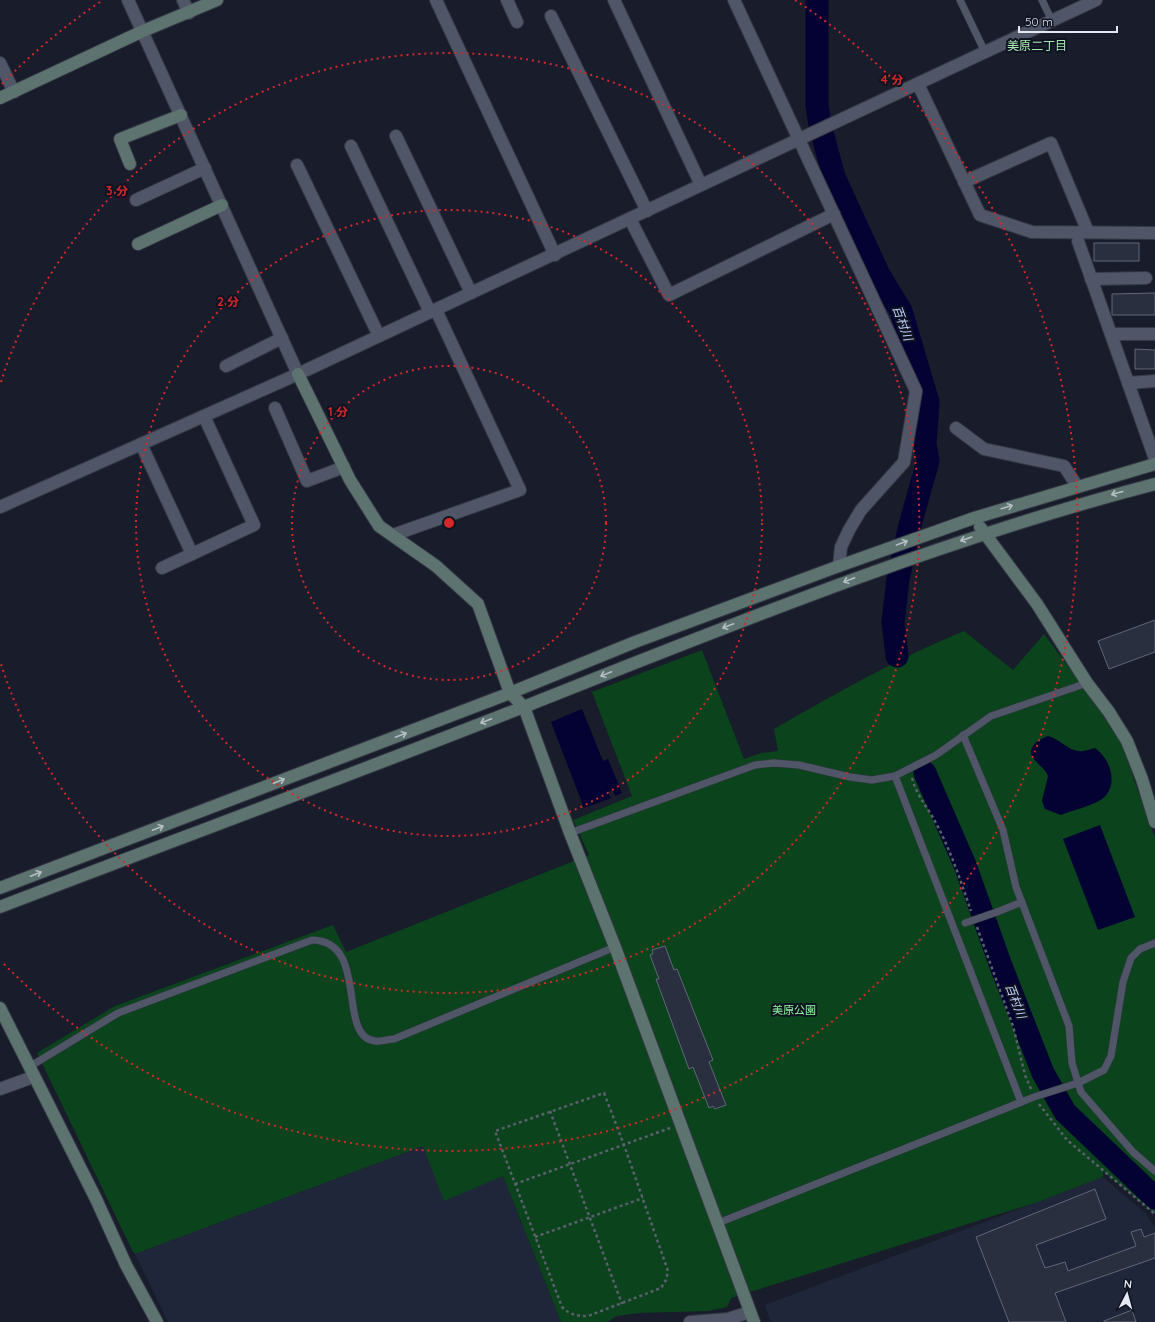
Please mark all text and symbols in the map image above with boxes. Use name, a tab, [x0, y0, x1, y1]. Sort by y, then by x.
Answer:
scale bar	[1019, 8, 1117, 34]
text: 50 m	[1025, 14, 1053, 29]
district label: 美原二丁目	[1007, 38, 1067, 53]
text: 4 分	[881, 72, 903, 87]
text: 3 分	[106, 183, 128, 198]
text: 2 分	[217, 294, 239, 309]
water label: 百村川	[890, 304, 917, 344]
text: 1 分	[328, 404, 348, 419]
one-way arrow	[1111, 490, 1124, 498]
one-way arrow	[1001, 503, 1014, 510]
centre of rings	[442, 516, 456, 530]
one-way arrow	[960, 536, 972, 544]
one-way arrow	[896, 539, 908, 547]
one-way arrow	[843, 576, 855, 584]
one-way arrow	[722, 623, 734, 631]
one-way arrow	[601, 670, 613, 678]
one-way arrow	[480, 718, 492, 726]
one-way arrow	[394, 730, 406, 738]
one-way arrow	[273, 777, 285, 785]
one-way arrow	[151, 823, 163, 831]
one-way arrow	[30, 870, 42, 878]
water label: 百村川	[1003, 982, 1030, 1022]
park label: 美原公園	[772, 1003, 816, 1017]
north arrow	[1107, 1274, 1147, 1314]
text: N	[1123, 1277, 1133, 1291]

